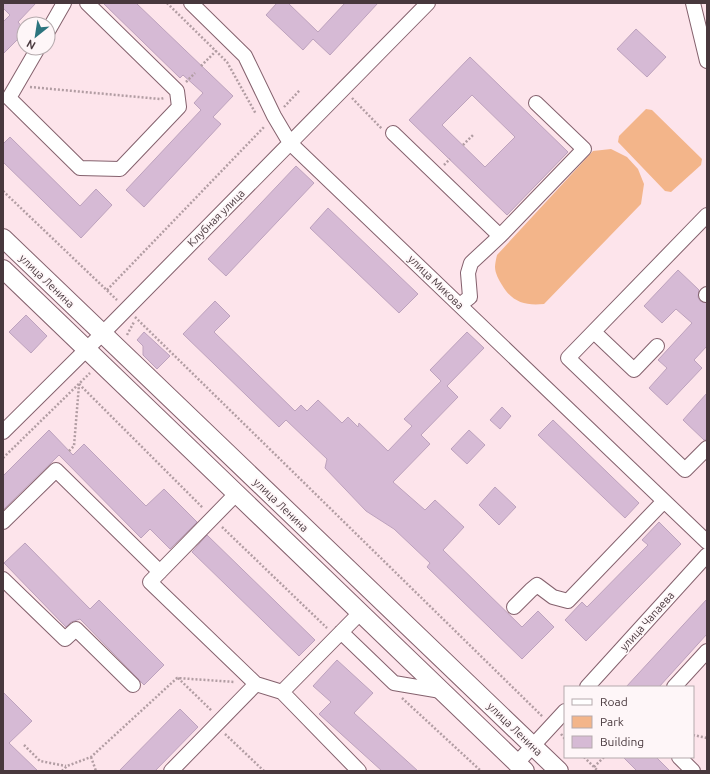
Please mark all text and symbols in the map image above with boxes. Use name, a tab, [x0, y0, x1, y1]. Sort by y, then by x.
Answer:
north arrow	[16, 16, 56, 56]
text: N	[24, 37, 38, 52]
street label: Клубная улица	[185, 187, 247, 249]
street label: улица Ленина	[17, 252, 77, 310]
street label: улица Микова	[406, 253, 466, 311]
street label: улица Ленина	[251, 476, 311, 534]
street label: улица Чапаева	[618, 589, 676, 653]
legend	[564, 686, 694, 758]
text: Road	[600, 695, 628, 708]
street label: улица Ленина	[485, 700, 545, 758]
text: Park	[600, 715, 624, 728]
text: Building	[600, 735, 644, 748]

